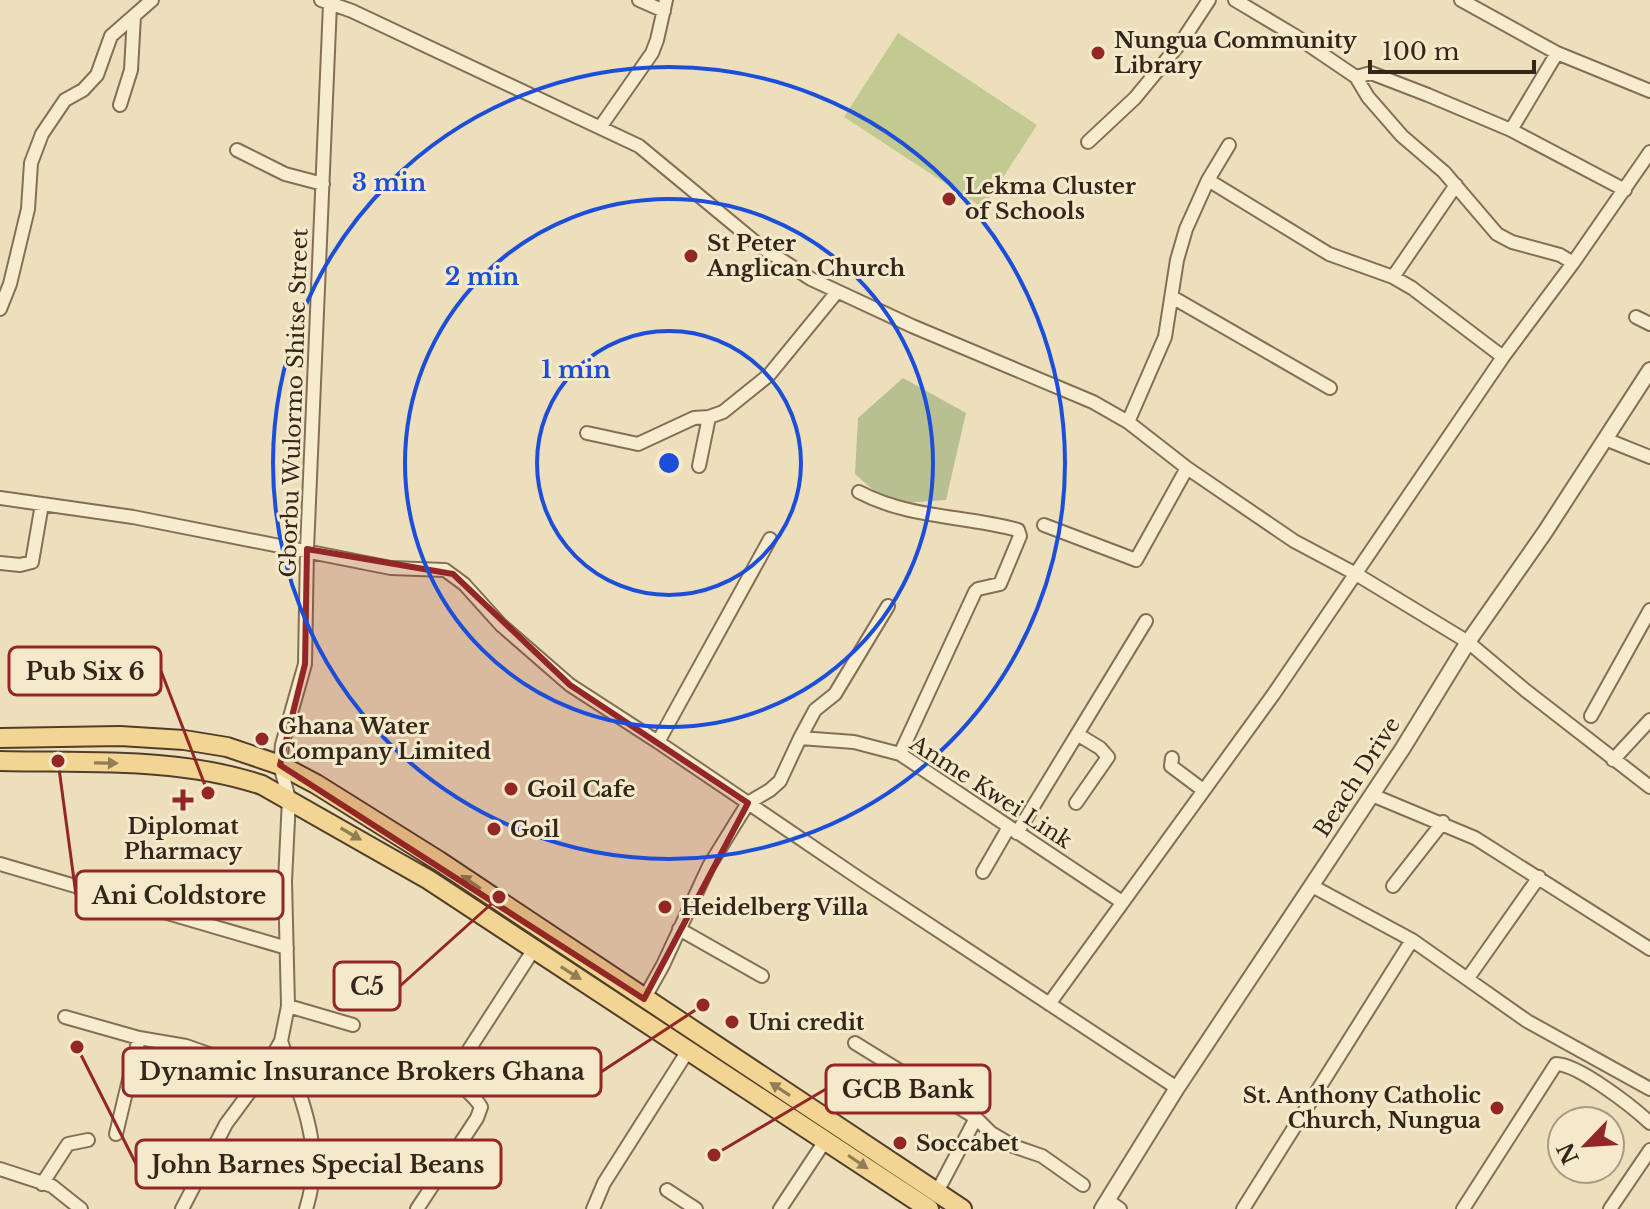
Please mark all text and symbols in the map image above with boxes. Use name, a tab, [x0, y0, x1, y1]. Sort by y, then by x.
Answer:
scale bar	[1370, 24, 1534, 74]
place label: Nungua Community Library	[1114, 27, 1357, 79]
text: 100 m	[1382, 37, 1460, 66]
marker: Nungua Community Library	[1089, 44, 1107, 62]
text: 3 min	[352, 168, 427, 197]
place label: Lekma Cluster of Schools	[965, 173, 1136, 225]
marker: Lekma Cluster of Schools	[940, 190, 958, 208]
street label: Gborbu Wulormo Shitse Street	[274, 227, 314, 578]
place label: St Peter Anglican Church	[706, 230, 905, 282]
marker: St Peter Anglican Church	[682, 247, 700, 265]
text: 2 min	[445, 262, 520, 291]
text: 1 min	[541, 355, 611, 384]
centre of rings	[655, 449, 683, 477]
callout: Pub Six 6	[9, 647, 161, 695]
text: Pub Six 6	[25, 657, 145, 686]
street label: Beach Drive	[1308, 712, 1406, 842]
place label: Ghana Water Company Limited	[278, 713, 491, 765]
street label: Anme Kwei Link	[904, 729, 1077, 855]
marker: Ghana Water Company Limited	[253, 730, 271, 748]
one-way arrow	[94, 757, 119, 770]
place label: Goil Cafe	[527, 776, 636, 803]
marker: Goil Cafe	[502, 780, 520, 798]
marker: Diplomat Pharmacy	[174, 791, 192, 809]
place label: Diplomat Pharmacy	[124, 813, 243, 865]
place label: Goil	[510, 816, 560, 843]
marker: Goil	[485, 820, 503, 838]
one-way arrow	[340, 827, 362, 841]
callout: Ani Coldstore	[76, 871, 283, 919]
one-way arrow	[460, 875, 482, 890]
text: Ani Coldstore	[91, 881, 266, 910]
place label: Heidelberg Villa	[681, 894, 869, 921]
marker: Heidelberg Villa	[656, 898, 674, 916]
callout: C5	[334, 962, 400, 1010]
one-way arrow	[560, 965, 582, 979]
text: C5	[350, 972, 384, 1001]
place label: Uni credit	[748, 1009, 865, 1036]
marker: Uni credit	[723, 1013, 741, 1031]
callout: Dynamic Insurance Brokers Ghana	[123, 1048, 601, 1096]
text: Dynamic Insurance Brokers Ghana	[139, 1057, 585, 1086]
callout: GCB Bank	[826, 1065, 990, 1113]
text: GCB Bank	[842, 1075, 975, 1104]
one-way arrow	[770, 1082, 791, 1097]
place label: St. Anthony Catholic Church, Nungua	[1243, 1082, 1481, 1134]
marker: St. Anthony Catholic Church, Nungua	[1488, 1099, 1506, 1117]
north arrow	[1546, 1105, 1626, 1185]
place label: Soccabet	[916, 1130, 1019, 1157]
marker: Soccabet	[891, 1134, 909, 1152]
text: N	[1552, 1138, 1585, 1168]
callout: John Barnes Special Beans	[136, 1140, 501, 1188]
text: John Barnes Special Beans	[147, 1150, 484, 1179]
one-way arrow	[847, 1155, 868, 1170]

